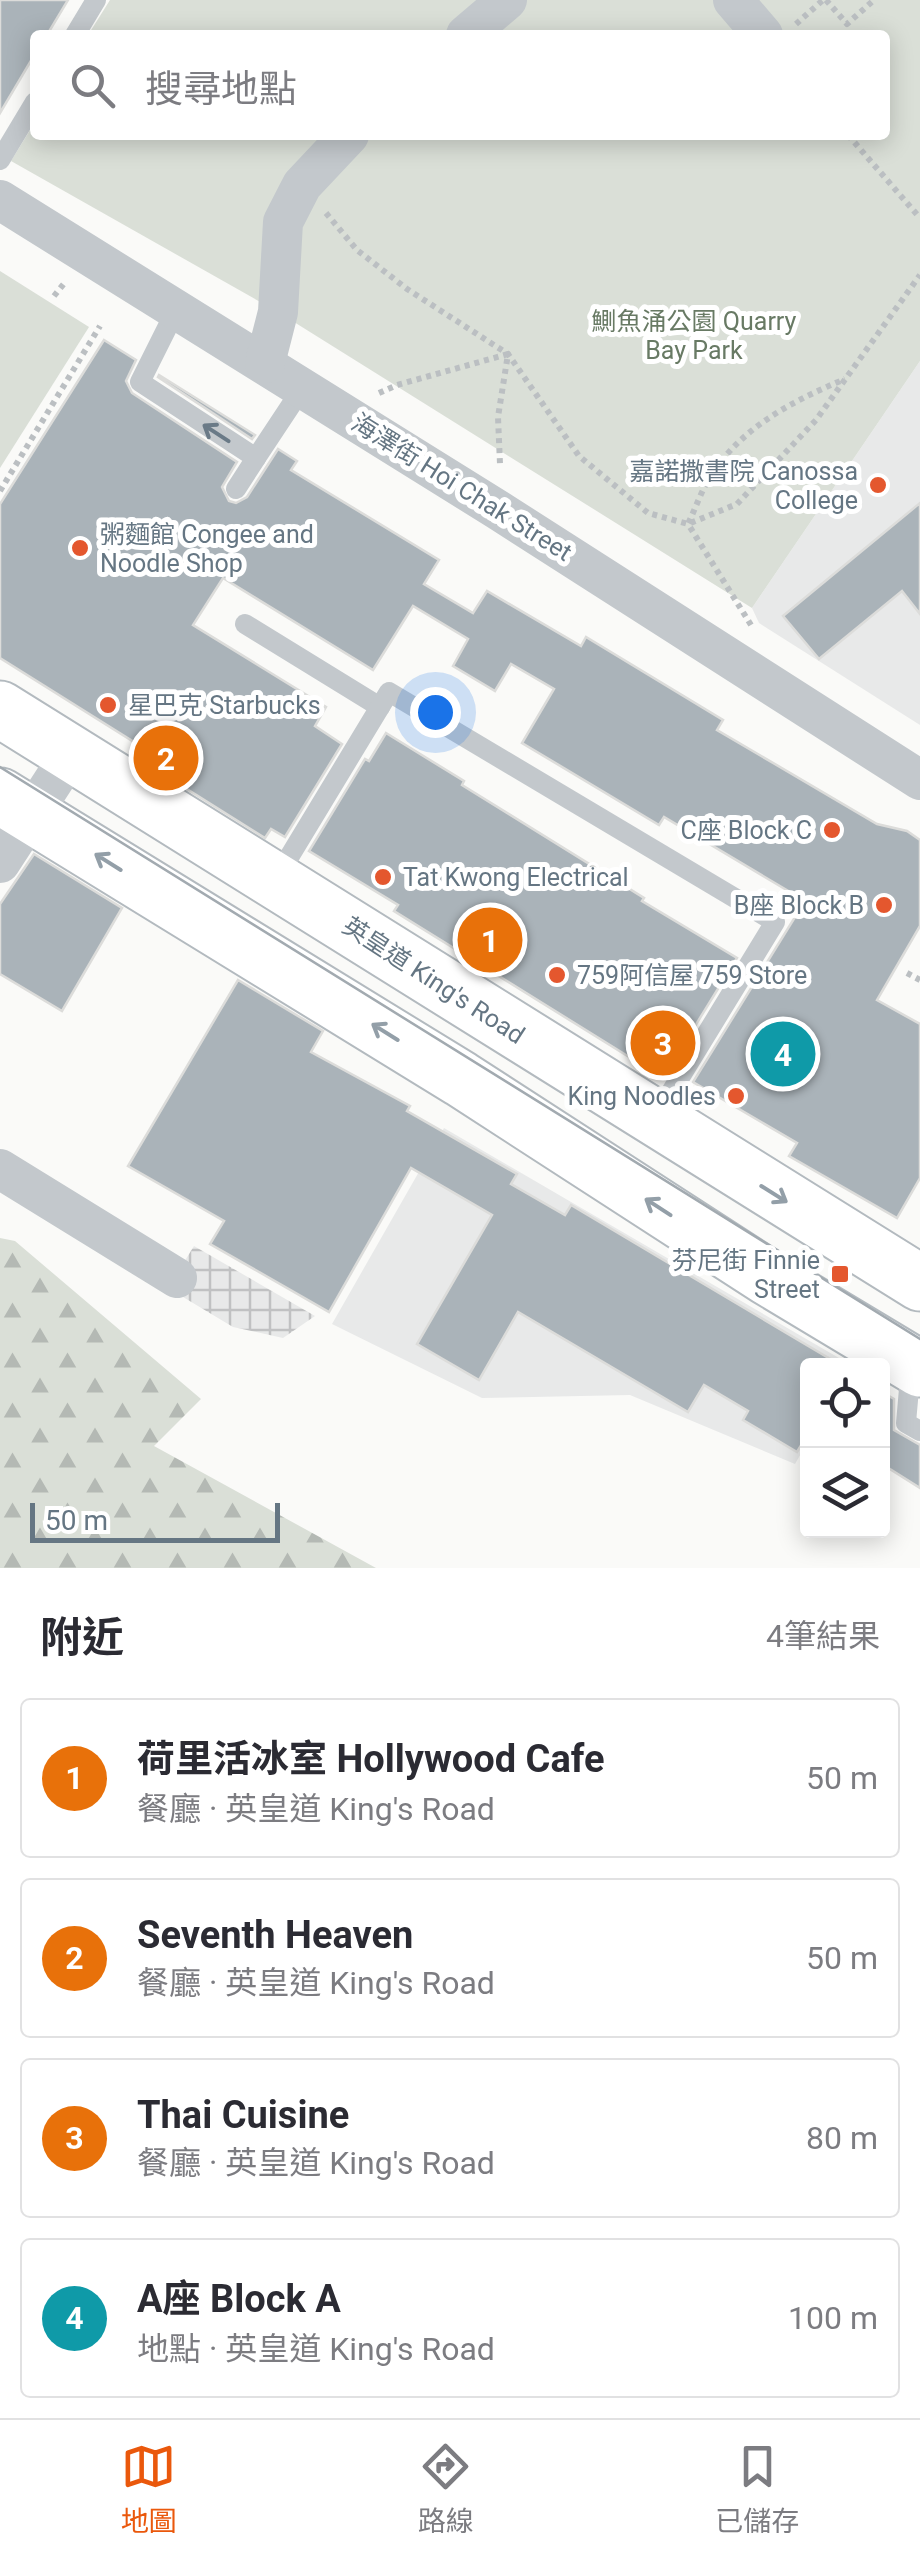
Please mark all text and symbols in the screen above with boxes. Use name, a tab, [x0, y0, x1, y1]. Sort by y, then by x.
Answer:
search box	[30, 30, 890, 140]
icon: search	[65, 58, 120, 113]
text: 搜尋地點	[145, 67, 297, 111]
park label: 鰂魚涌公園 Quarry Bay Park	[592, 307, 797, 365]
street label: 海澤街 Hoi Chak Street	[346, 408, 577, 567]
one-way arrow	[203, 422, 231, 443]
place label: 嘉諾撒書院 Canossa College	[629, 457, 858, 515]
marker: 嘉諾撒書院 Canossa College	[867, 474, 889, 496]
place label: 粥麵館 Congee and Noodle Shop	[100, 520, 314, 578]
marker: 粥麵館 Congee and Noodle Shop	[69, 537, 91, 559]
your location	[410, 687, 461, 738]
place label: 星巴克 Starbucks	[128, 691, 321, 720]
marker: 星巴克 Starbucks	[97, 694, 119, 716]
pin: 2	[134, 720, 198, 796]
place label: C座 Block C	[680, 816, 812, 845]
marker: C座 Block C	[821, 819, 843, 841]
one-way arrow	[94, 851, 123, 872]
place label: Tat Kwong Electrical	[403, 863, 629, 892]
marker: Tat Kwong Electrical	[372, 866, 394, 888]
place label: B座 Block B	[734, 891, 864, 920]
marker: B座 Block B	[873, 894, 895, 916]
pin: 1	[458, 902, 522, 978]
street label: 英皇道 King's Road	[337, 911, 530, 1050]
place label: 759阿信屋 759 Store	[577, 961, 807, 990]
marker: 759阿信屋 759 Store	[546, 964, 568, 986]
pin: 3	[630, 1006, 696, 1080]
pin: 4	[750, 1016, 816, 1092]
one-way arrow	[371, 1022, 400, 1042]
place label: King Noodles	[568, 1082, 716, 1111]
marker: King Noodles	[725, 1085, 747, 1107]
one-way arrow	[759, 1183, 788, 1204]
one-way arrow	[645, 1197, 673, 1218]
place label: 芬尼街 Finnie Street	[672, 1246, 820, 1304]
marker: 芬尼街 Finnie Street	[829, 1263, 851, 1285]
map controls	[800, 1358, 890, 1538]
button: locate	[800, 1358, 890, 1448]
button: layers	[800, 1448, 890, 1538]
scale bar	[30, 1498, 280, 1542]
text: 50 m	[45, 1504, 108, 1537]
text: 附近	[40, 1613, 124, 1662]
text: 4筆結果	[766, 1617, 880, 1655]
text: 荷里活冰室 Hollywood Cafe	[137, 1737, 605, 1781]
text: 1	[65, 1759, 84, 1797]
text: 50 m	[806, 1759, 878, 1797]
text: 餐廳 · 英皇道 King's Road	[137, 1790, 495, 1828]
text: Seventh Heaven	[137, 1913, 413, 1957]
text: 2	[65, 1939, 84, 1977]
text: 50 m	[806, 1939, 878, 1977]
text: 餐廳 · 英皇道 King's Road	[137, 1964, 495, 2002]
text: Thai Cuisine	[137, 2093, 349, 2137]
text: 3	[65, 2119, 84, 2157]
text: 80 m	[806, 2119, 878, 2157]
text: 餐廳 · 英皇道 King's Road	[137, 2144, 495, 2182]
text: A座 Block A	[137, 2277, 341, 2321]
text: 4	[65, 2299, 84, 2337]
text: 100 m	[788, 2299, 878, 2337]
text: 地點 · 英皇道 King's Road	[137, 2330, 495, 2368]
tab: 地圖	[121, 2439, 177, 2539]
tab: 路線	[418, 2439, 474, 2539]
tab: 已儲存	[715, 2439, 799, 2539]

